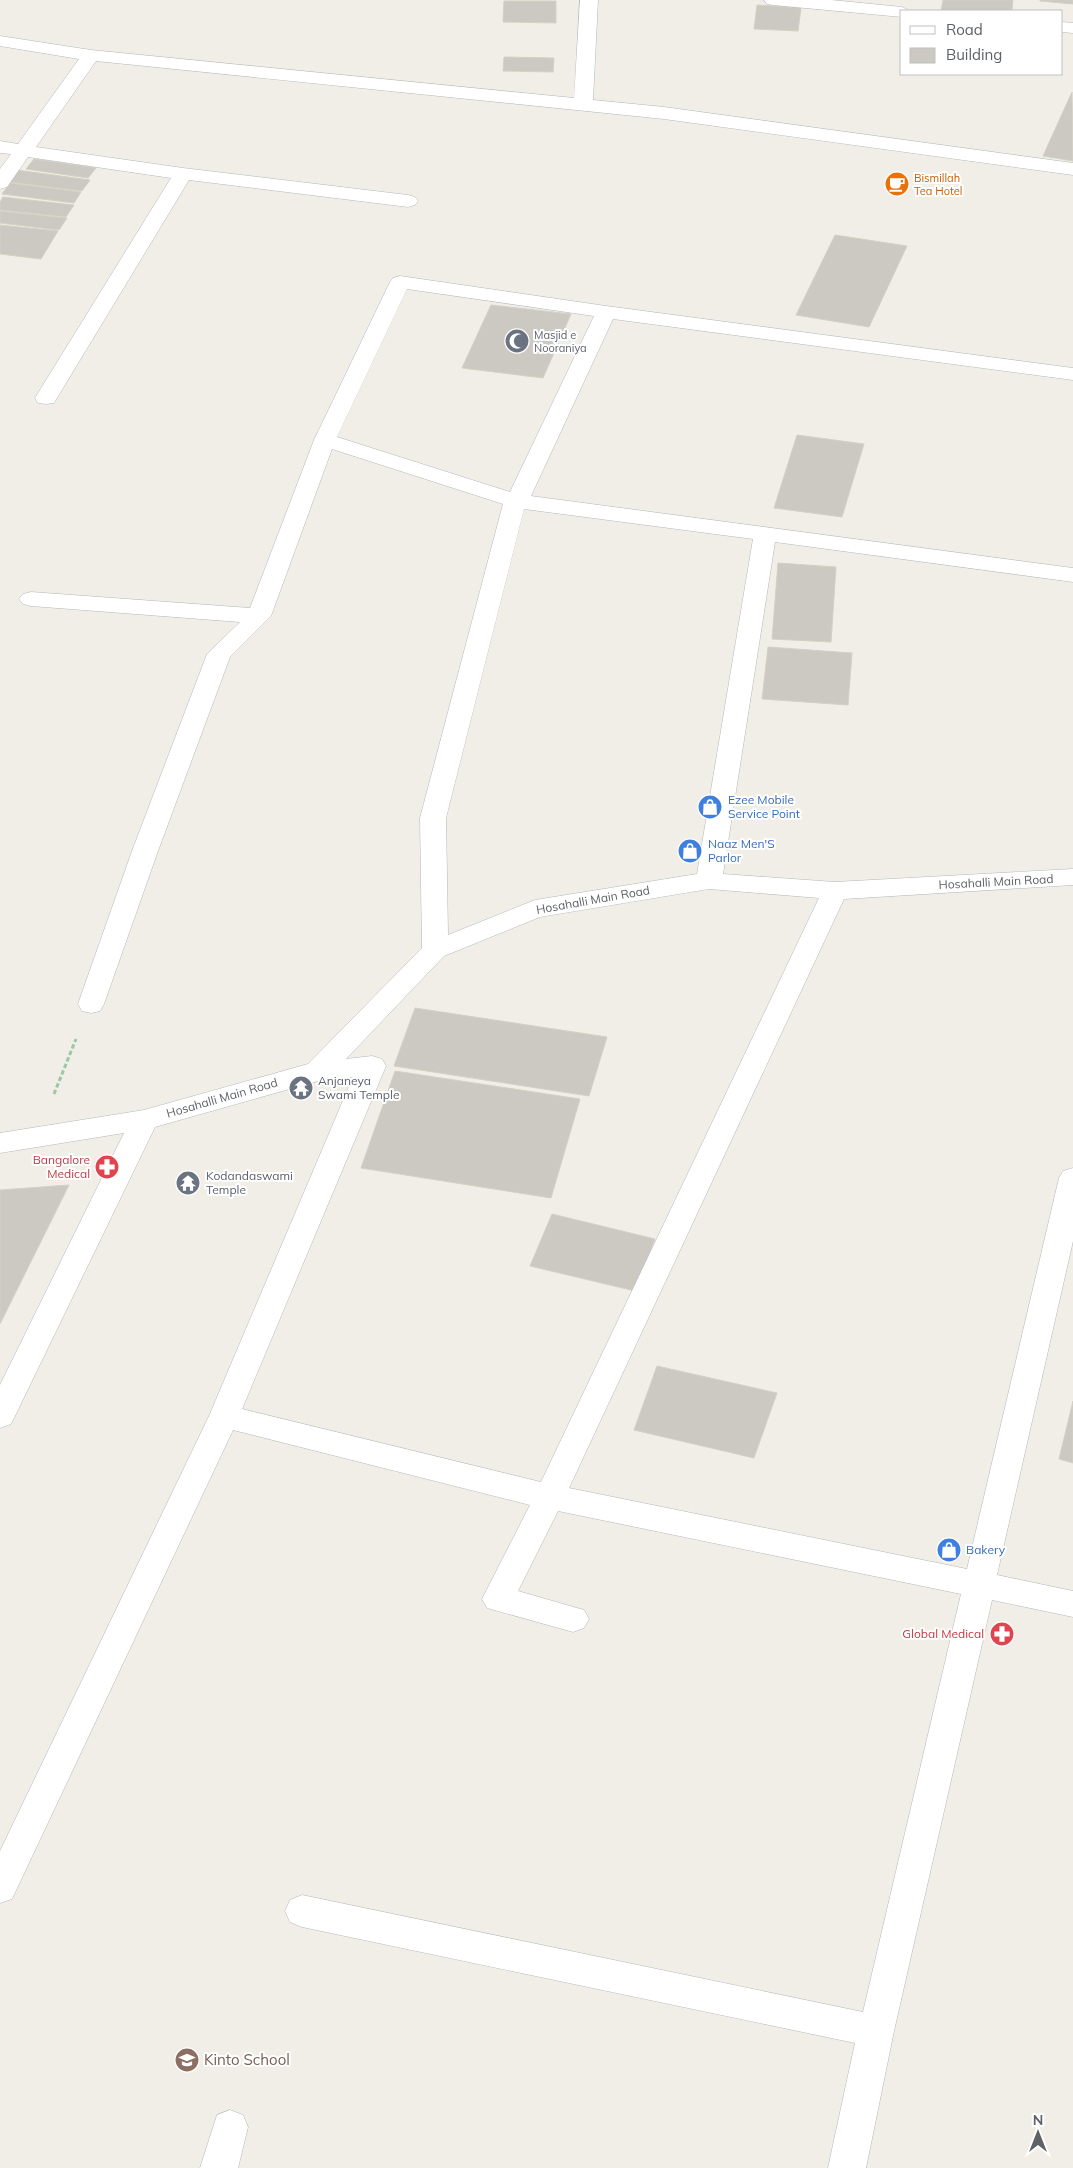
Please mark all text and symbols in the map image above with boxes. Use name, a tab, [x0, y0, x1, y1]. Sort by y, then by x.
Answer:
legend	[900, 10, 1063, 75]
text: Road	[946, 20, 983, 39]
text: Building	[946, 45, 1002, 64]
cafe icon: Bismillah Tea Hotel	[884, 171, 910, 197]
place label: Bismillah Tea Hotel	[914, 171, 962, 198]
mosque icon: Masjid e Nooraniya	[504, 328, 530, 354]
place label: Masjid e Nooraniya	[534, 328, 587, 355]
place label: Ezee Mobile Service Point	[728, 792, 800, 821]
shop icon: Ezee Mobile Service Point	[697, 794, 723, 820]
place label: Naaz Men'S Parlor	[708, 836, 775, 865]
shop icon: Naaz Men'S Parlor	[677, 838, 703, 864]
street label: Hosahalli Main Road	[938, 871, 1054, 892]
street label: Hosahalli Main Road	[535, 882, 651, 917]
place label: Anjaneya Swami Temple	[318, 1073, 399, 1102]
street label: Hosahalli Main Road	[164, 1074, 279, 1121]
temple icon: Anjaneya Swami Temple	[288, 1075, 314, 1101]
place label: Bangalore Medical	[33, 1152, 90, 1181]
pharmacy icon: Bangalore Medical	[94, 1154, 120, 1180]
place label: Kodandaswami Temple	[206, 1168, 293, 1197]
temple icon: Kodandaswami Temple	[175, 1170, 201, 1196]
shop icon: Bakery	[936, 1537, 962, 1563]
place label: Bakery	[966, 1542, 1006, 1557]
pharmacy icon: Global Medical	[989, 1621, 1015, 1647]
place label: Global Medical	[902, 1626, 984, 1641]
school or university icon: Kinto School	[174, 2047, 200, 2073]
place label: Kinto School	[204, 2050, 290, 2069]
north arrow	[1013, 2108, 1063, 2158]
text: N	[1033, 2111, 1043, 2129]

